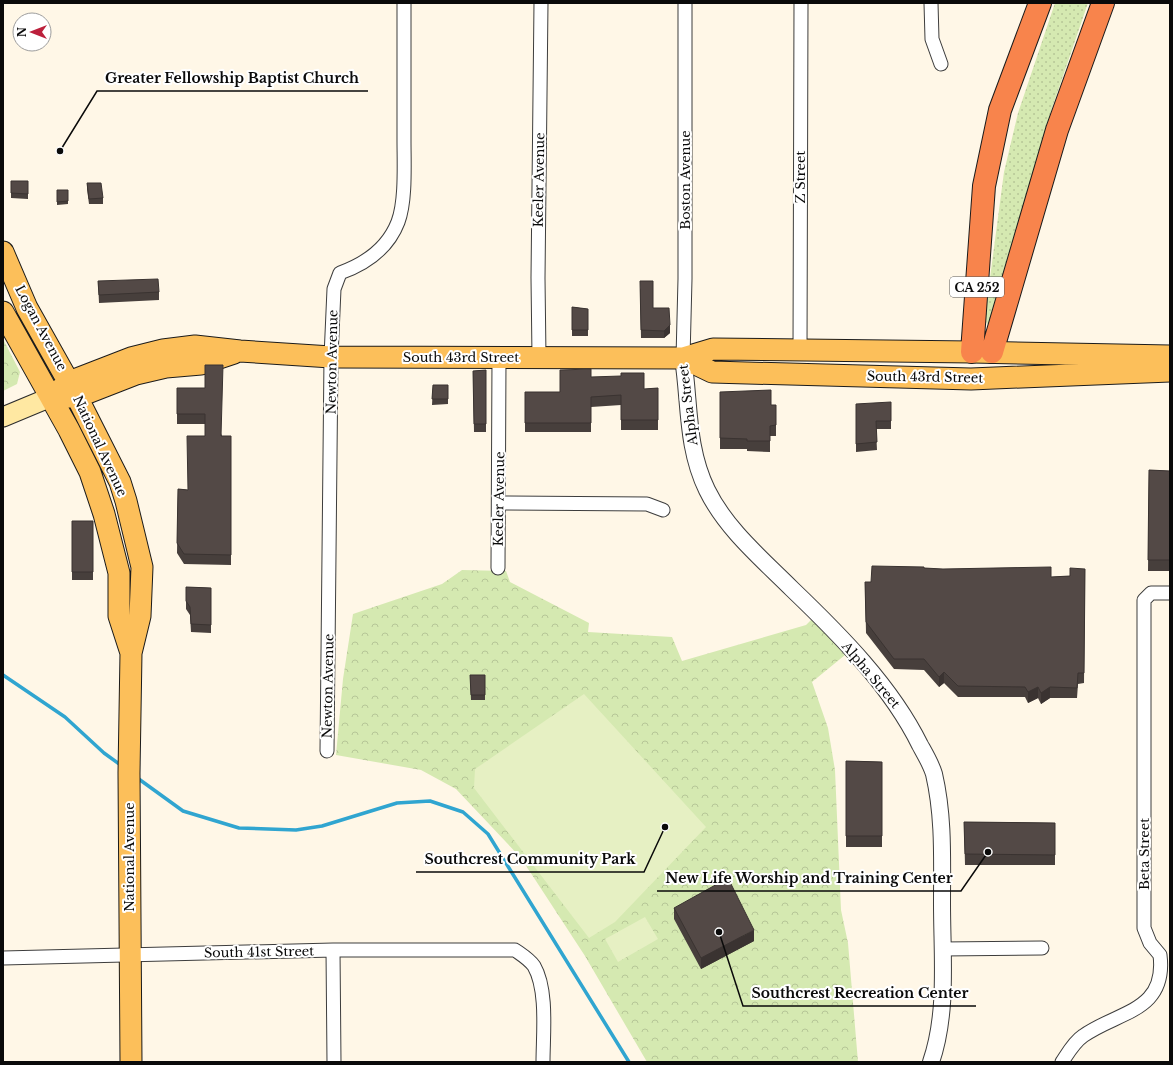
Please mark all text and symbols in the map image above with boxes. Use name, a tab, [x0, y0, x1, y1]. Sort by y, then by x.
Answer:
north arrow	[12, 12, 52, 52]
text: N	[15, 26, 29, 37]
callout: Greater Fellowship Baptist Church	[97, 65, 368, 91]
text: Greater Fellowship Baptist Church	[105, 69, 359, 87]
street label: Boston Avenue	[677, 130, 694, 230]
street label: Keeler Avenue	[530, 132, 548, 228]
street label: Z Street	[792, 150, 809, 203]
road number: CA 252	[950, 277, 1004, 297]
street label: Logan Avenue	[11, 282, 71, 374]
street label: Newton Avenue	[323, 309, 341, 415]
street label: South 43rd Street	[403, 349, 519, 366]
street label: Alpha Street	[675, 363, 702, 448]
street label: South 43rd Street	[867, 367, 983, 387]
street label: National Avenue	[69, 393, 131, 499]
street label: Keeler Avenue	[490, 451, 508, 547]
street label: Newton Avenue	[319, 633, 337, 739]
street label: Alpha Street	[838, 637, 904, 712]
street label: National Avenue	[121, 802, 138, 912]
street label: Beta Street	[1136, 818, 1153, 890]
callout: Southcrest Community Park	[416, 846, 644, 872]
text: Southcrest Community Park	[424, 850, 636, 868]
callout: New Life Worship and Training Center	[657, 865, 961, 891]
text: New Life Worship and Training Center	[665, 869, 953, 887]
street label: South 41st Street	[204, 943, 314, 961]
callout: Southcrest Recreation Center	[743, 980, 976, 1006]
text: Southcrest Recreation Center	[752, 984, 968, 1002]

